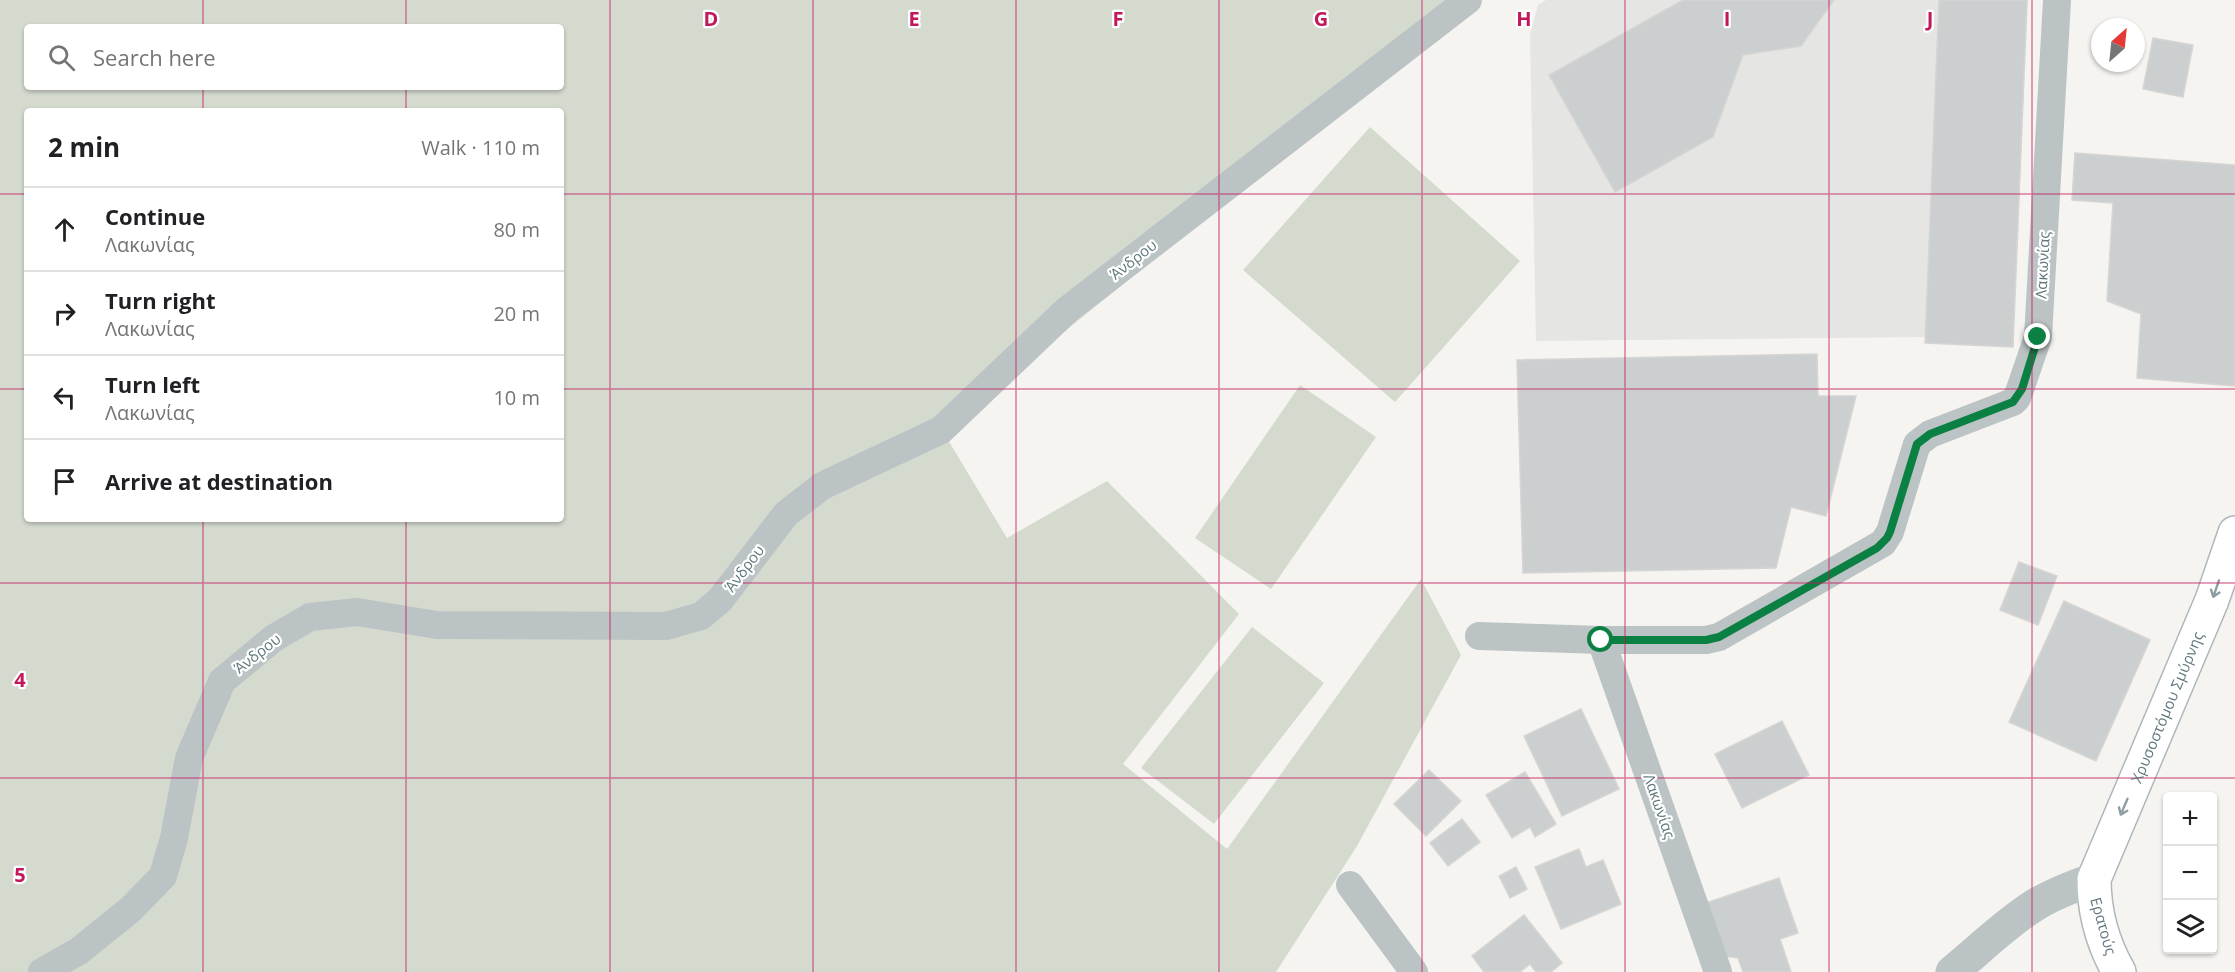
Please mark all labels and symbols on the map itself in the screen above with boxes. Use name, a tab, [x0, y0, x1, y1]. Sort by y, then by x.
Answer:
text: D	[704, 5, 718, 32]
text: E	[908, 5, 920, 32]
text: F	[1113, 5, 1123, 32]
text: G	[1314, 5, 1328, 32]
text: H	[1516, 5, 1532, 32]
text: I	[1724, 5, 1730, 32]
text: J	[1925, 5, 1933, 32]
north arrow	[2091, 18, 2145, 72]
street label: Λακωνίας	[2030, 231, 2054, 299]
street label: Άνδρου	[1106, 235, 1160, 283]
route end	[2024, 323, 2050, 349]
street label: Άνδρου	[720, 540, 768, 596]
one-way arrow	[2210, 579, 2221, 598]
route start	[1587, 626, 1613, 652]
street label: Χρυσοστόμου Σμύρνης	[2126, 628, 2208, 786]
street label: Άνδρου	[230, 629, 284, 677]
text: 4	[14, 666, 26, 693]
street label: Λακωνίας	[1640, 771, 1680, 841]
one-way arrow	[2118, 797, 2129, 816]
text: 5	[14, 861, 26, 888]
street label: Ερατούς	[2086, 895, 2122, 957]

